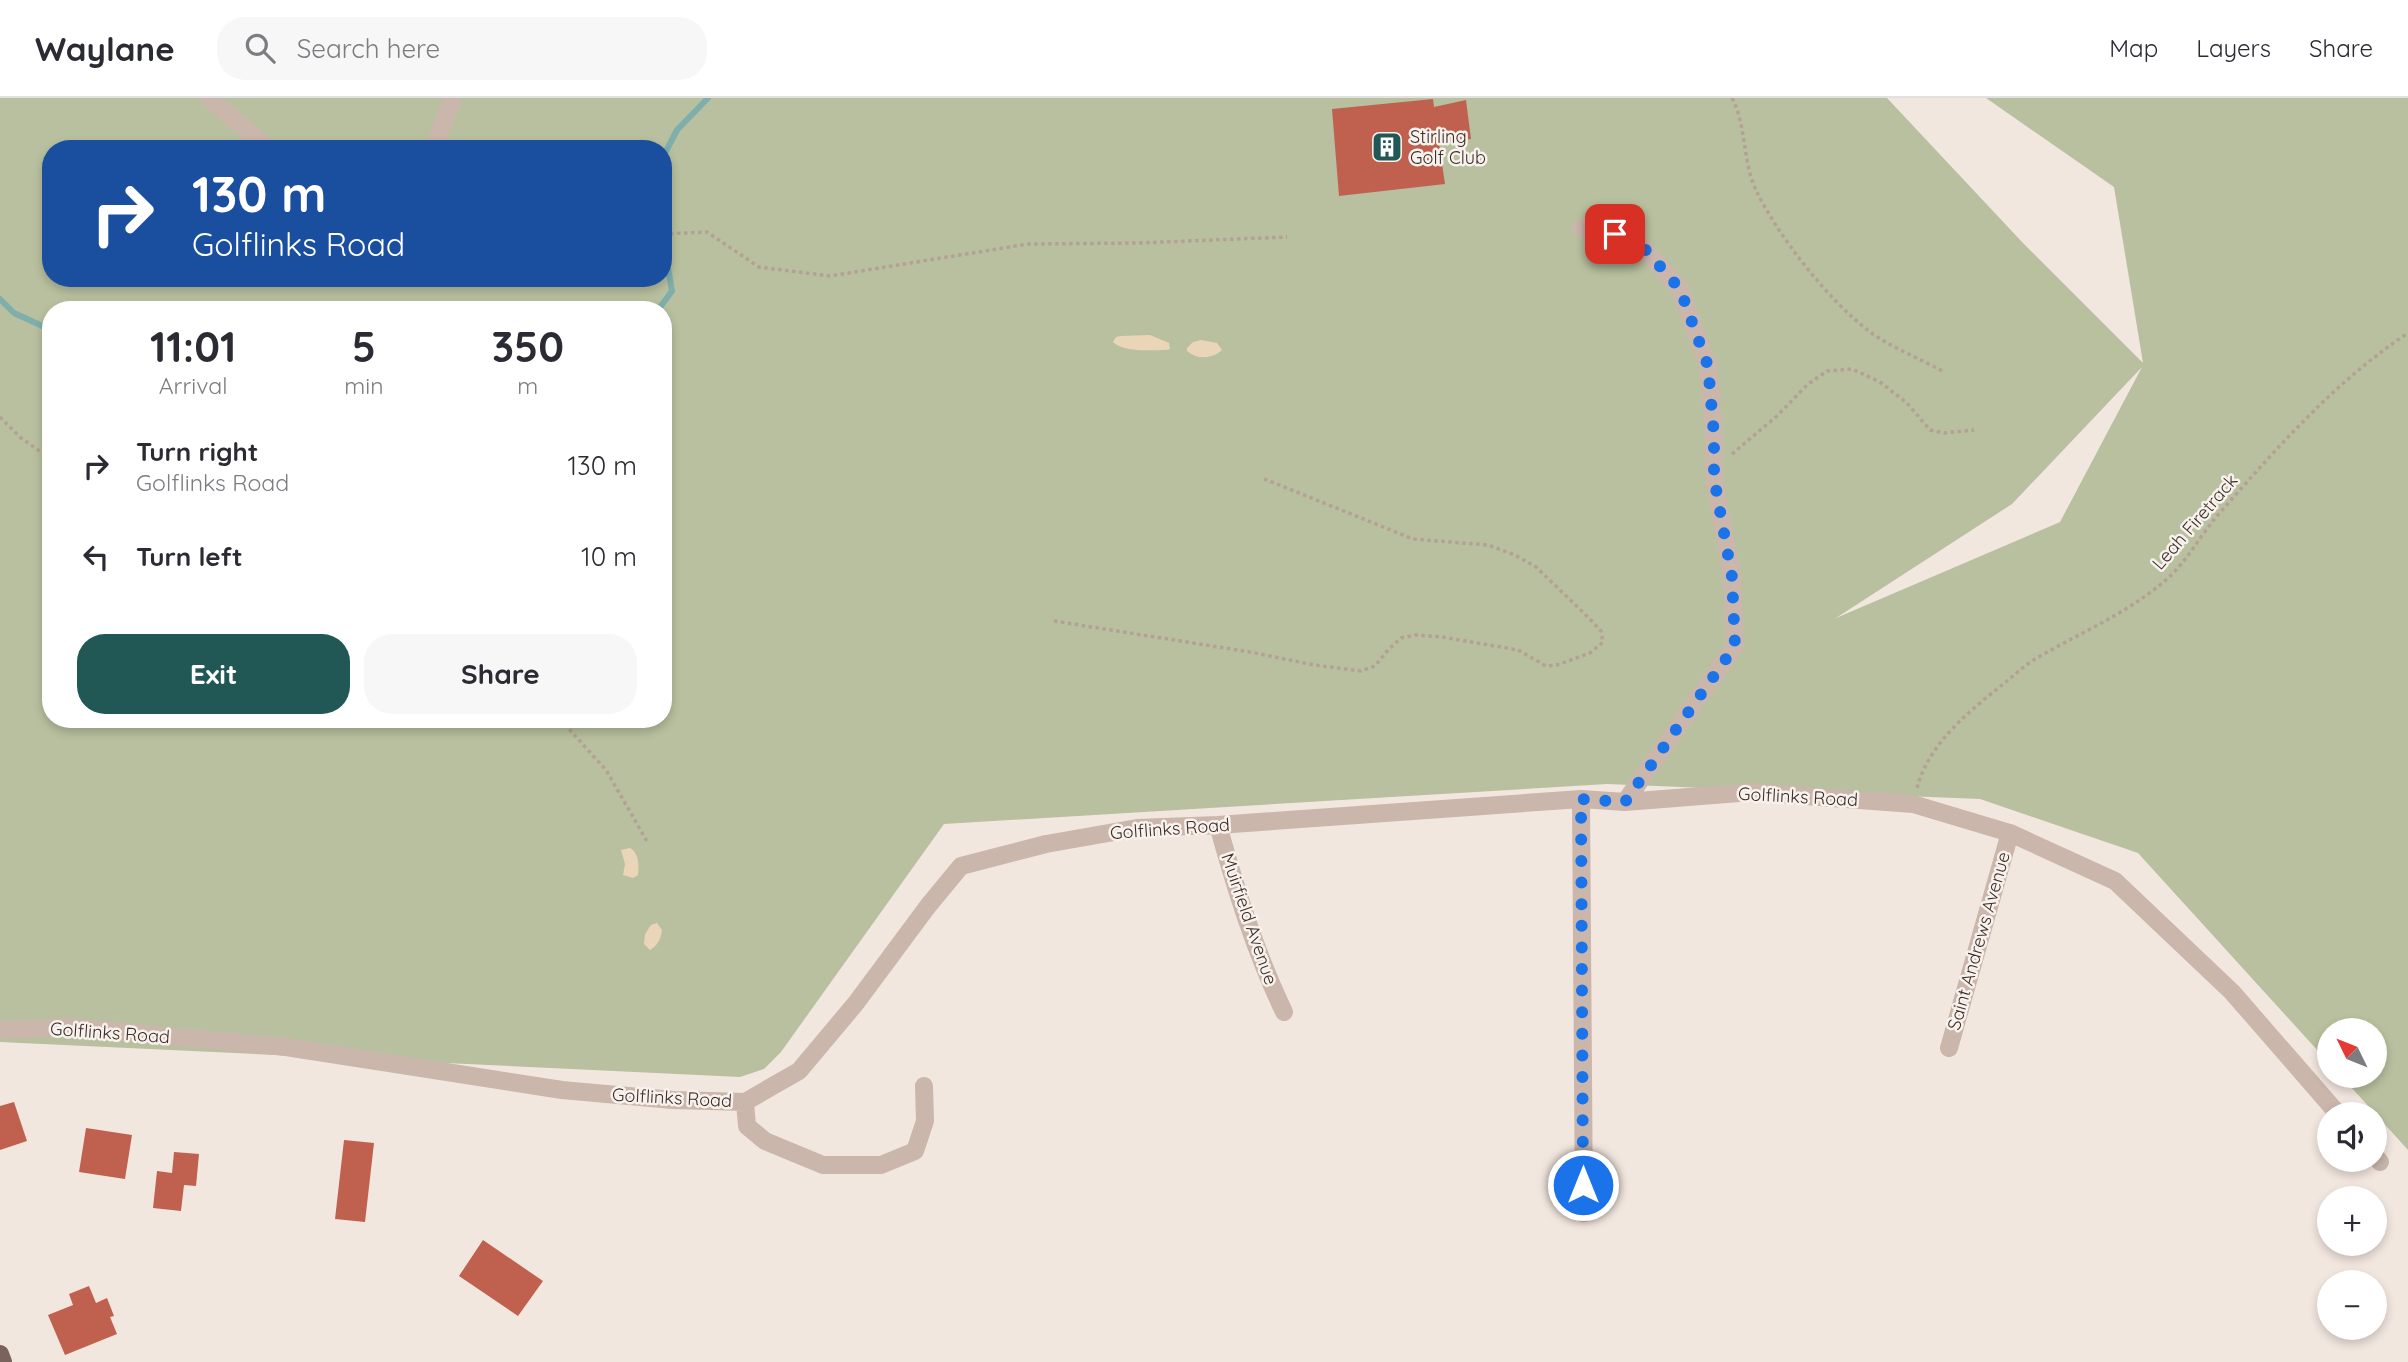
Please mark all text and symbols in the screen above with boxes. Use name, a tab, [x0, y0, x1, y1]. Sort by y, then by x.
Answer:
search box	[217, 17, 707, 80]
text: Waylane	[35, 28, 175, 69]
icon: search	[241, 29, 279, 67]
text: Search here	[297, 32, 440, 65]
text: Map	[2109, 33, 2158, 63]
text: Layers	[2196, 33, 2271, 63]
text: Share	[2309, 33, 2373, 63]
place label: Stirling Golf Club	[1410, 125, 1486, 169]
building icon: Stirling Golf Club	[1370, 130, 1404, 164]
text: 130 m	[192, 163, 326, 224]
icon: right	[77, 168, 168, 259]
pin	[1585, 204, 1645, 264]
icon: arrive	[1596, 215, 1634, 253]
text: Golflinks Road	[192, 224, 405, 264]
text: 11:01	[150, 320, 236, 373]
text: 5	[352, 320, 376, 373]
text: 350	[491, 320, 564, 373]
text: Arrival	[159, 371, 228, 400]
text: min	[344, 371, 383, 400]
text: m	[517, 371, 538, 400]
text: Turn right	[136, 435, 258, 468]
icon: right	[77, 447, 115, 485]
text: 130 m	[567, 449, 637, 482]
text: Golflinks Road	[136, 468, 289, 497]
street label: Leah Firetrack	[2147, 469, 2242, 574]
icon: left	[77, 538, 115, 576]
text: Turn left	[136, 540, 243, 573]
text: 10 m	[581, 540, 637, 573]
button: Exit	[77, 634, 350, 714]
button: Share	[364, 634, 637, 714]
street label: Golflinks Road	[1738, 782, 1859, 811]
street label: Golflinks Road	[1109, 813, 1231, 844]
street label: Saint Andrews Avenue	[1942, 849, 2015, 1033]
street label: Muirfield Avenue	[1216, 850, 1283, 988]
street label: Golflinks Road	[49, 1017, 171, 1048]
north arrow	[2317, 1018, 2387, 1088]
map controls	[2317, 1018, 2387, 1340]
street label: Golflinks Road	[612, 1083, 733, 1112]
button: sound	[2317, 1102, 2387, 1172]
position arrow	[1546, 1148, 1620, 1222]
button: +	[2317, 1186, 2387, 1256]
button: −	[2317, 1270, 2387, 1340]

